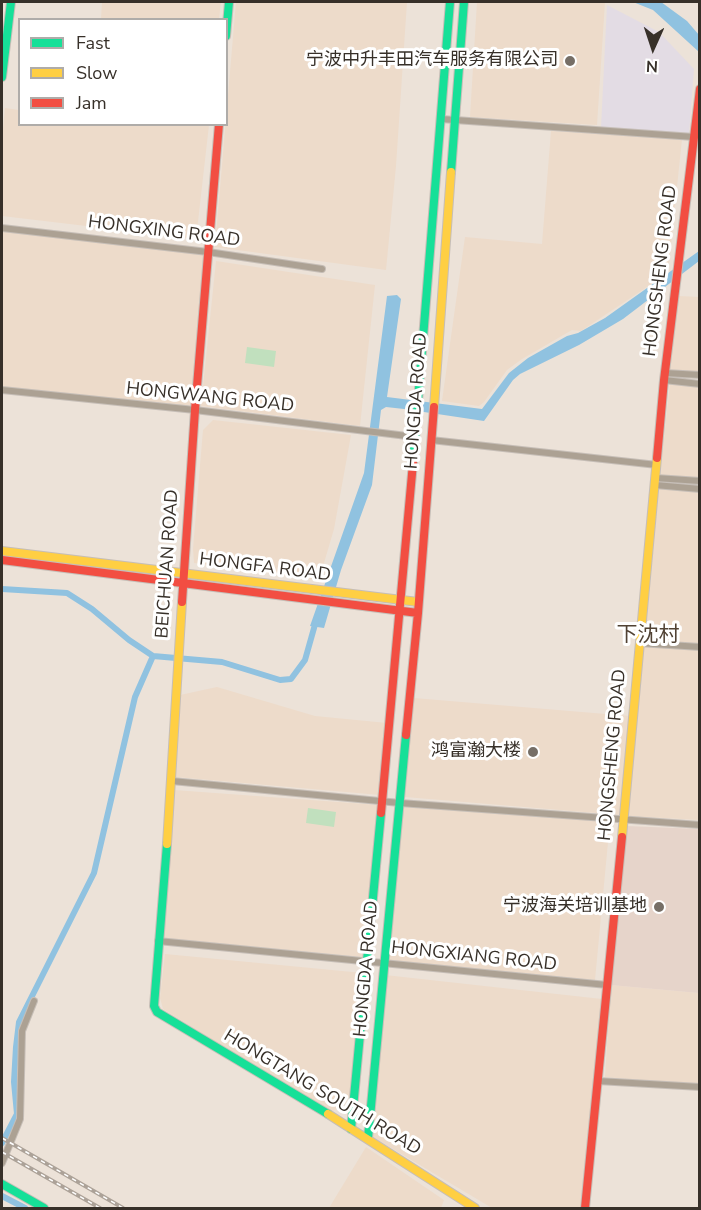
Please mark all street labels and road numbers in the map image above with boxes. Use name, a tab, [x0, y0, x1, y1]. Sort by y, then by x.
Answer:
street label: HONGSHENG ROAD	[640, 184, 682, 358]
street label: HONGXING ROAD	[87, 212, 241, 252]
street label: HONGDA ROAD	[401, 332, 433, 470]
street label: HONGWANG ROAD	[125, 378, 295, 418]
street label: BEICHUAN ROAD	[152, 489, 184, 639]
street label: HONGFA ROAD	[198, 549, 332, 587]
street label: HONGSHENG ROAD	[595, 668, 631, 842]
street label: HONGDA ROAD	[350, 900, 384, 1038]
street label: HONGXIANG ROAD	[390, 938, 558, 976]
street label: HONGTANG SOUTH ROAD	[219, 1025, 425, 1161]

